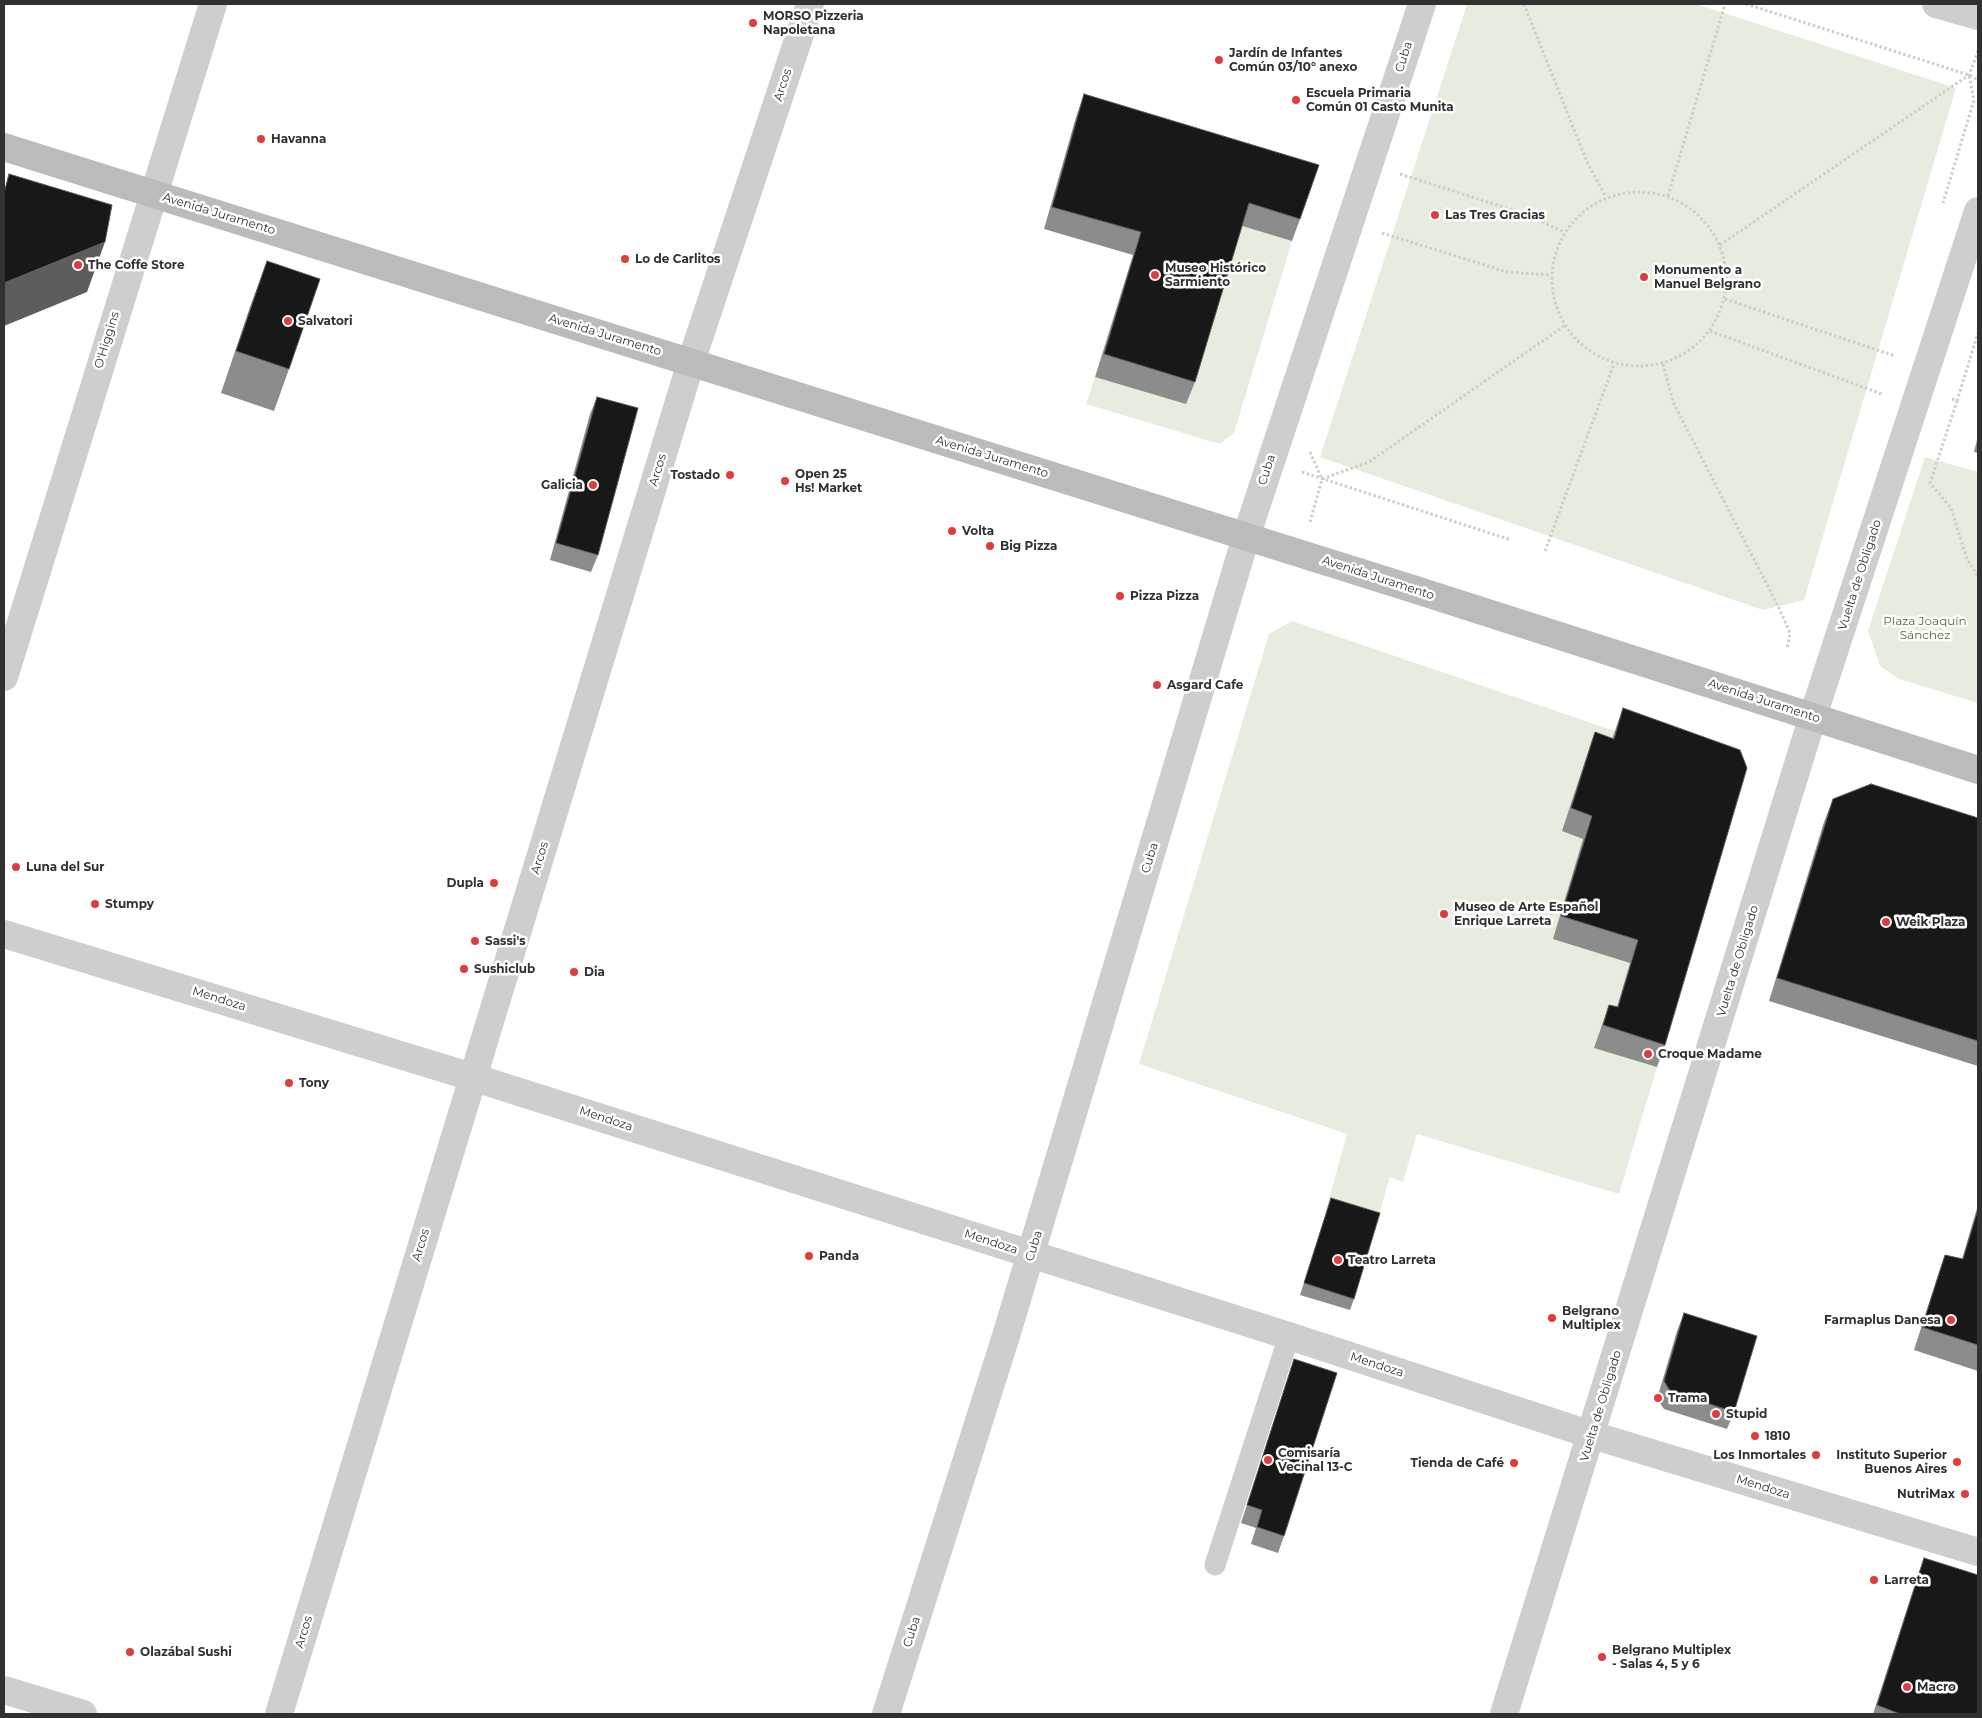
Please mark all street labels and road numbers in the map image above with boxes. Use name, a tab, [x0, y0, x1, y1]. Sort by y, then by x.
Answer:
street label: Cuba	[1392, 40, 1416, 74]
street label: Arcos	[771, 67, 795, 103]
street label: Avenida Juramento	[161, 190, 277, 238]
street label: O'Higgins	[92, 310, 122, 370]
street label: Avenida Juramento	[547, 311, 663, 359]
street label: Avenida Juramento	[934, 433, 1050, 481]
street label: Arcos	[646, 452, 670, 488]
street label: Cuba	[1255, 453, 1279, 487]
street label: Vuelta de Obligado	[1835, 518, 1885, 632]
street label: Avenida Juramento	[1320, 553, 1436, 603]
street label: Avenida Juramento	[1706, 676, 1822, 726]
street label: Arcos	[528, 840, 552, 876]
street label: Cuba	[1139, 841, 1161, 875]
street label: Vuelta de Obligado	[1714, 904, 1762, 1018]
street label: Mendoza	[190, 984, 248, 1014]
street label: Mendoza	[577, 1104, 635, 1134]
street label: Arcos	[409, 1227, 433, 1263]
street label: Mendoza	[962, 1227, 1020, 1257]
street label: Cuba	[1023, 1229, 1045, 1263]
street label: Vuelta de Obligado	[1577, 1349, 1625, 1463]
street label: Mendoza	[1348, 1350, 1406, 1380]
street label: Mendoza	[1734, 1472, 1792, 1502]
street label: Arcos	[292, 1614, 316, 1650]
street label: Cuba	[900, 1615, 924, 1649]

